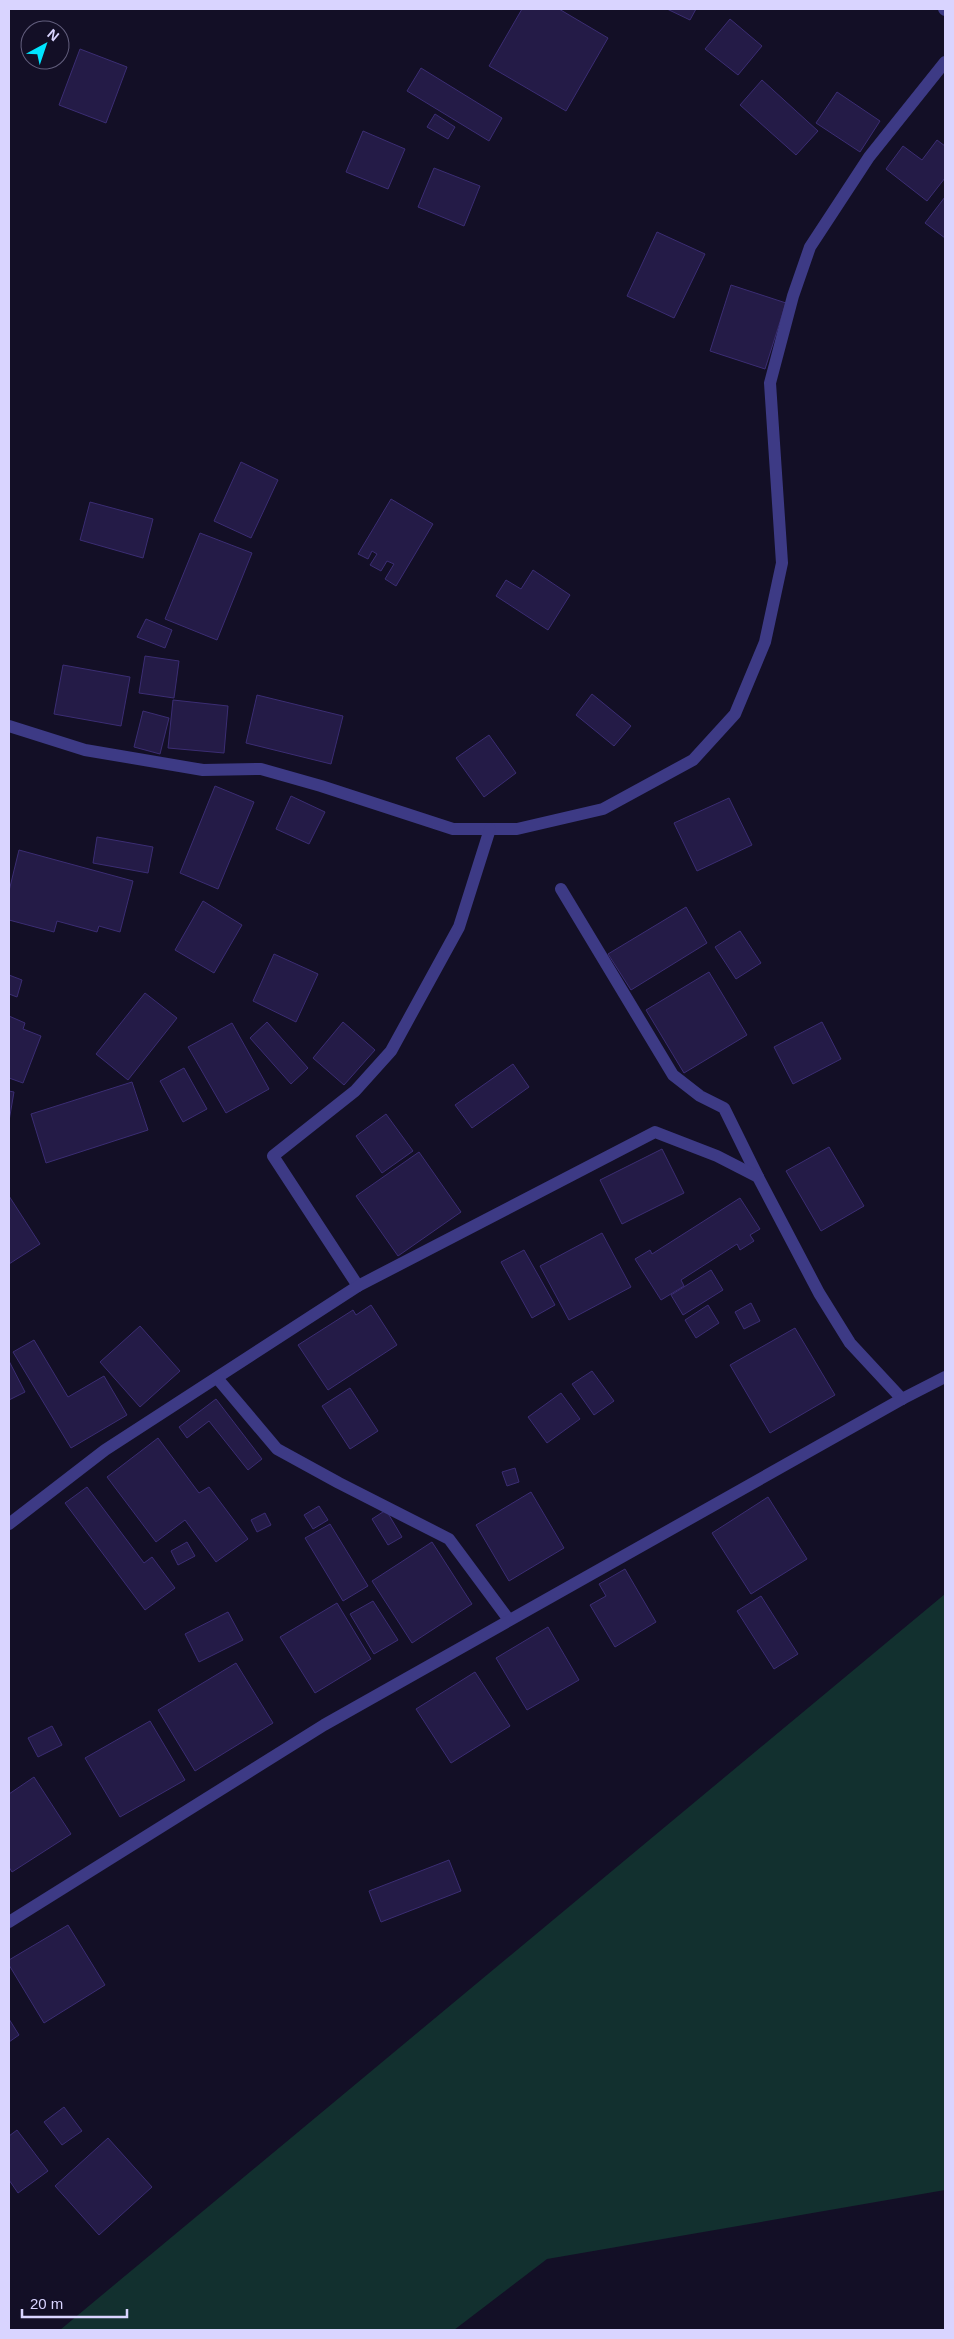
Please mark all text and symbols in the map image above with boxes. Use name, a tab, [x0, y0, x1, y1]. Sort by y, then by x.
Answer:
north arrow	[20, 20, 70, 70]
text: N	[44, 26, 62, 44]
scale bar	[22, 2286, 128, 2318]
text: 20 m	[30, 2295, 63, 2312]

